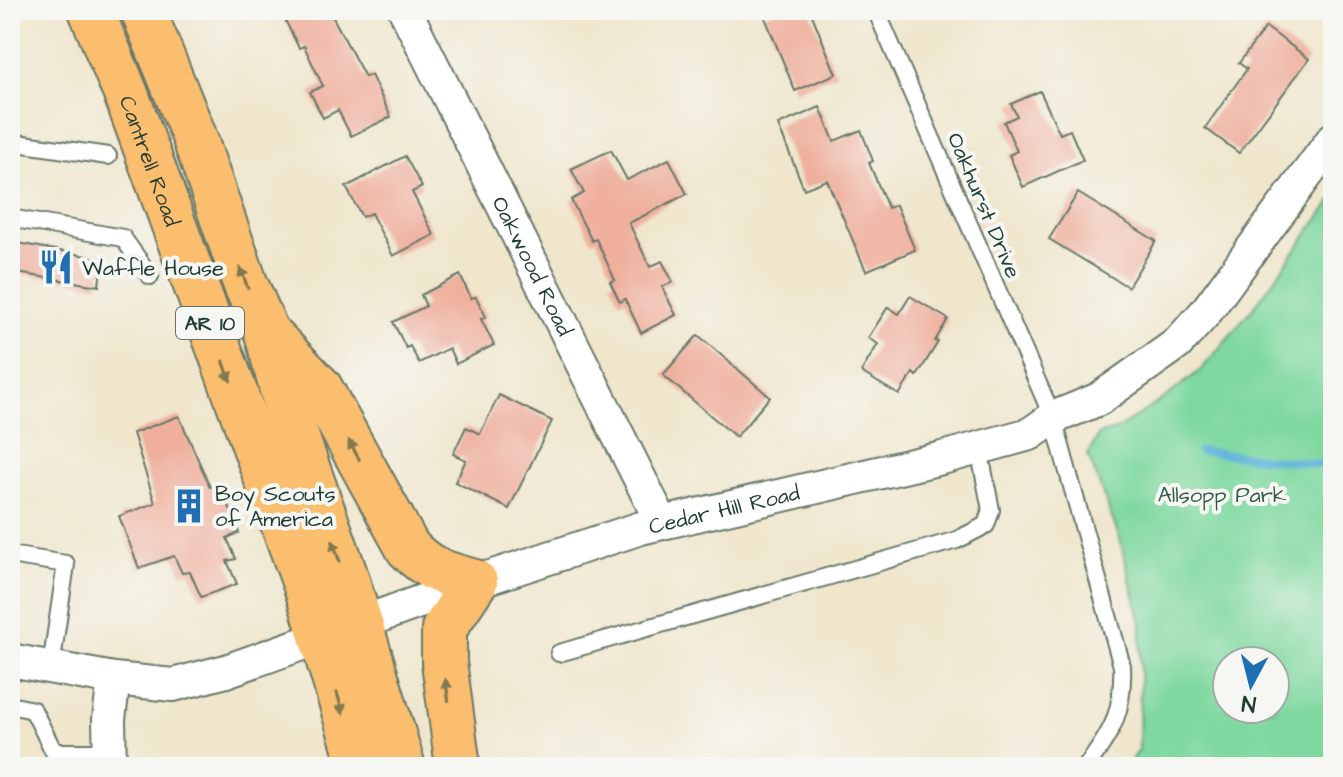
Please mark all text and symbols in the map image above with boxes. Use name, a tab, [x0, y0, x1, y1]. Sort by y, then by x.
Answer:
street label: Cantrell Road	[111, 92, 187, 231]
street label: Oakhurst Drive	[939, 128, 1028, 283]
street label: Oakwood Road	[484, 191, 580, 342]
restaurant icon: Waffle House	[37, 248, 75, 286]
place label: Waffle House	[82, 253, 224, 284]
one-way arrow	[237, 266, 250, 290]
road number: AR 10	[176, 307, 244, 339]
one-way arrow	[222, 359, 234, 383]
one-way arrow	[347, 438, 361, 461]
street label: Cedar Hill Road	[646, 478, 803, 543]
place label: Boy Scouts of America	[215, 479, 335, 535]
park label: Allsopp Park	[1158, 480, 1287, 511]
building icon: Boy Scouts of America	[170, 487, 208, 525]
one-way arrow	[330, 538, 342, 562]
north arrow	[1211, 645, 1291, 725]
one-way arrow	[440, 677, 453, 702]
text: N	[1240, 687, 1257, 720]
one-way arrow	[334, 691, 347, 715]

